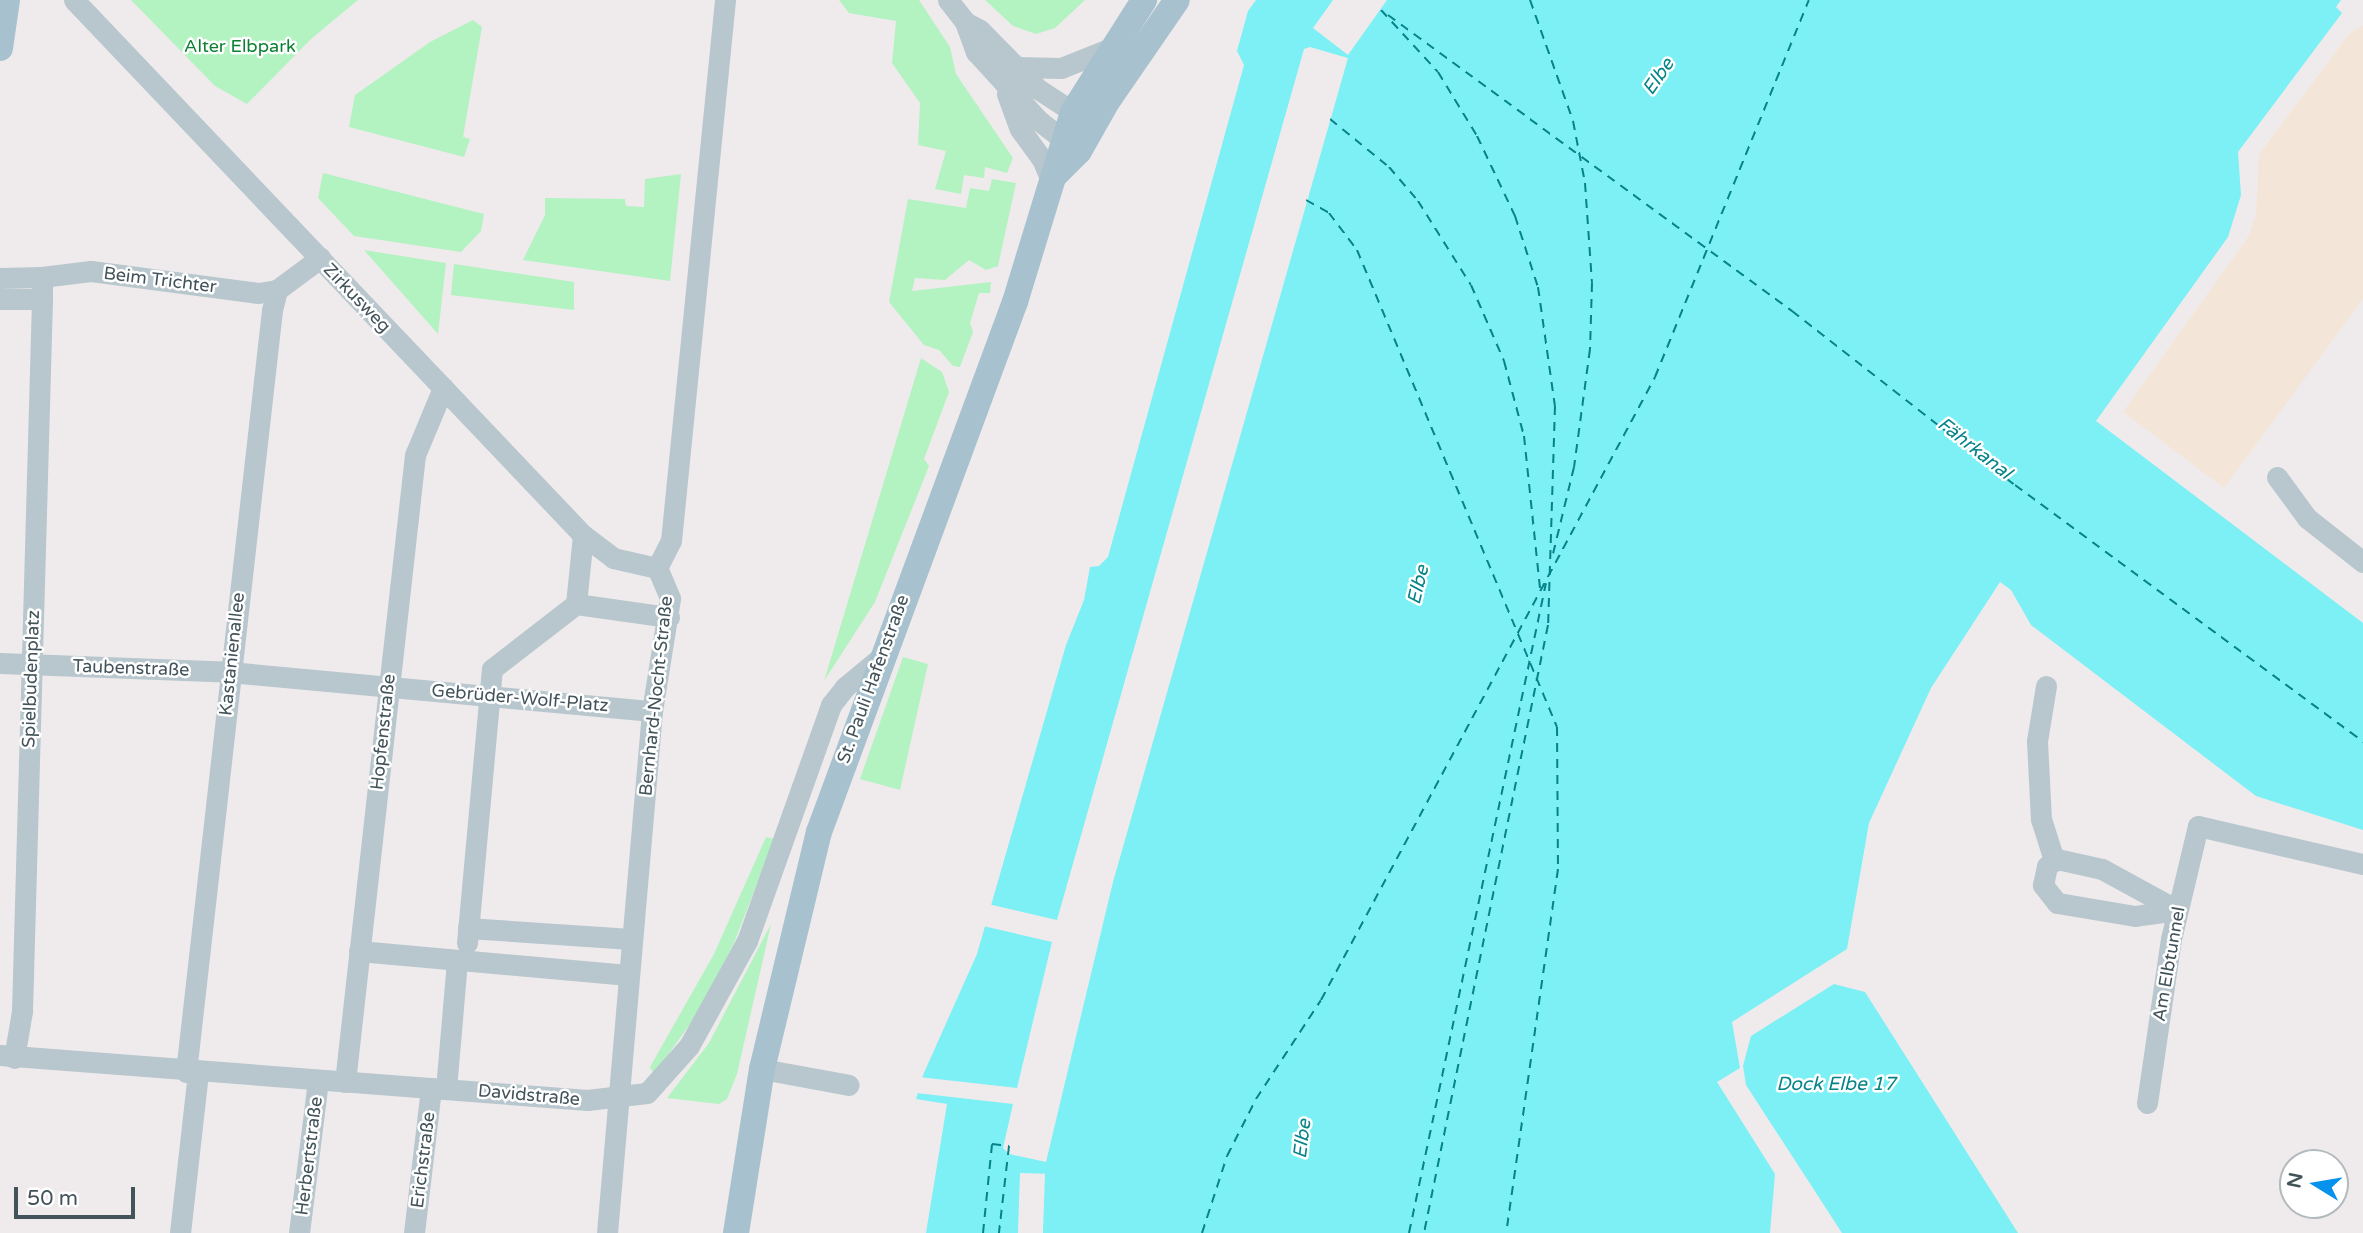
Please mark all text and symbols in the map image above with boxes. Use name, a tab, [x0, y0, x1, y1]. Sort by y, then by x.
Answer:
park label: Alter Elbpark	[184, 35, 296, 57]
water label: Elbe	[1638, 54, 1680, 100]
street label: Zirkusweg	[319, 259, 395, 337]
street label: Beim Trichter	[102, 262, 218, 298]
water label: Fährkanal	[1933, 413, 2015, 485]
water label: Elbe	[1403, 563, 1435, 607]
street label: Kastanienallee	[215, 591, 249, 717]
street label: St. Pauli Hafenstraße	[832, 592, 914, 766]
street label: Bernhard-Nocht-Straße	[635, 595, 677, 797]
street label: Spielbudenplatz	[18, 610, 44, 748]
street label: Taubenstraße	[72, 655, 190, 681]
street label: Hopfenstraße	[366, 673, 400, 791]
street label: Gebrüder-Wolf-Platz	[431, 680, 609, 716]
street label: Am Elbtunnel	[2148, 905, 2190, 1023]
water label: Dock Elbe 17	[1776, 1074, 1896, 1096]
street label: Davidstraße	[477, 1080, 581, 1110]
street label: Herbertstraße	[291, 1095, 327, 1217]
street label: Erichstraße	[406, 1111, 440, 1209]
water label: Elbe	[1289, 1118, 1317, 1160]
north arrow	[2279, 1149, 2349, 1219]
text: N	[2283, 1171, 2308, 1190]
scale bar	[18, 1174, 138, 1218]
text: 50 m	[27, 1186, 78, 1211]

